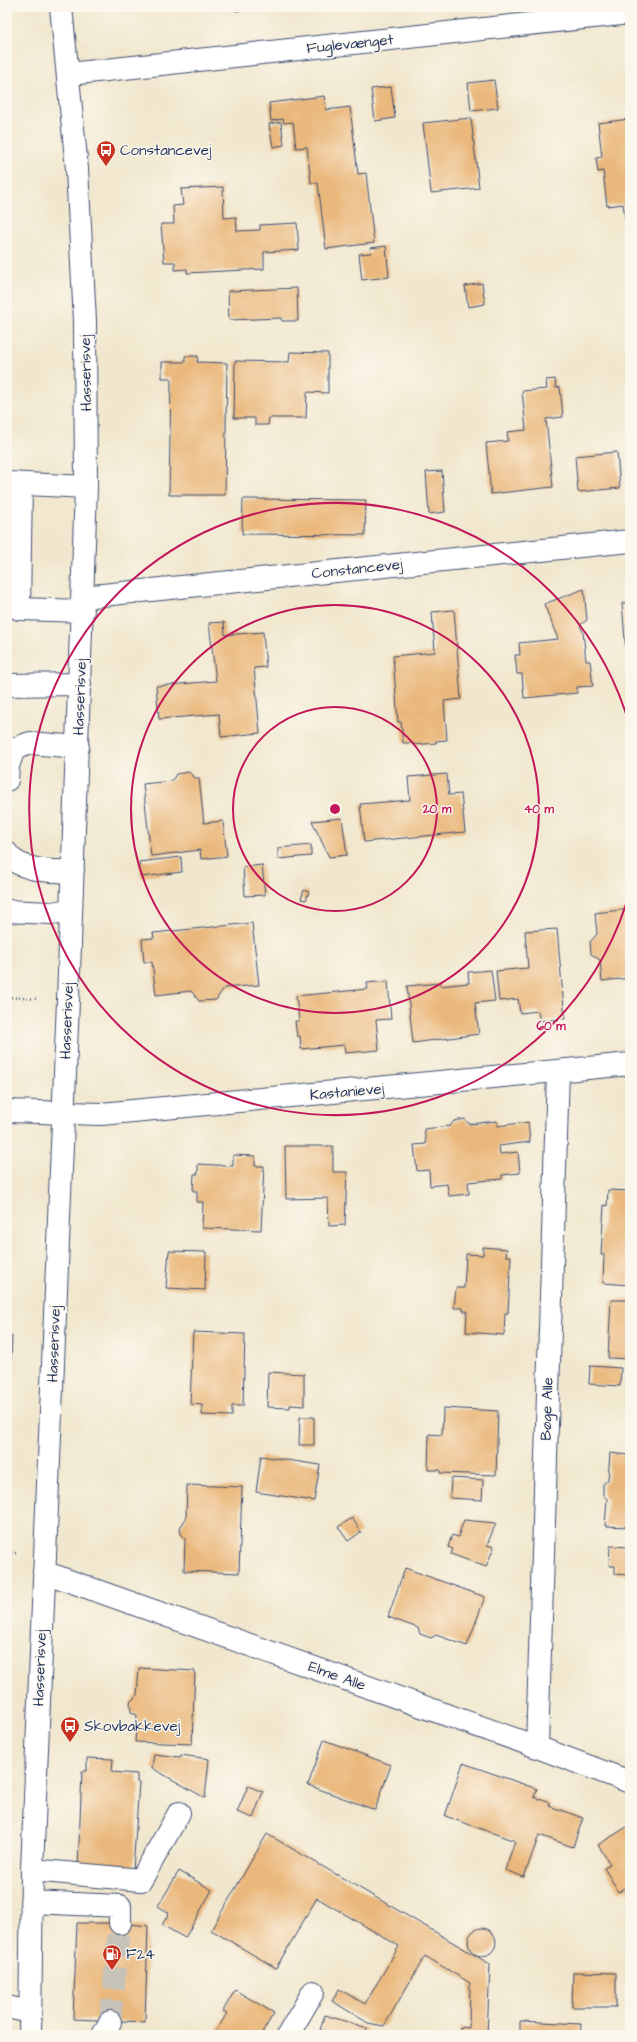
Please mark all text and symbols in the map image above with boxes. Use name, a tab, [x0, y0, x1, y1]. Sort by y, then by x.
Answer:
street label: Fuglevænget	[306, 29, 395, 60]
bus stop icon: Constancevej	[95, 139, 117, 167]
place label: Constancevej	[120, 140, 212, 161]
street label: Hasserisvej	[75, 334, 97, 411]
street label: Constancevej	[310, 554, 404, 584]
street label: Hasserisvej	[68, 658, 92, 736]
text: 20 m	[422, 801, 452, 818]
text: 40 m	[524, 801, 555, 818]
centre of rings	[328, 802, 342, 816]
street label: Hasserisvej	[55, 982, 79, 1060]
text: 60 m	[536, 1018, 566, 1035]
street label: Kastanievej	[309, 1078, 385, 1106]
street label: Hasserisvej	[42, 1305, 66, 1383]
street label: Bøge Alle	[535, 1377, 560, 1441]
street label: Hasserisvej	[28, 1629, 52, 1707]
street label: Elme Alle	[305, 1656, 369, 1696]
bus stop icon: Skovbakkevej	[59, 1715, 81, 1743]
place label: Skovbakkevej	[84, 1716, 181, 1737]
fuel station icon: F24	[101, 1943, 123, 1971]
place label: F24	[126, 1944, 155, 1965]

